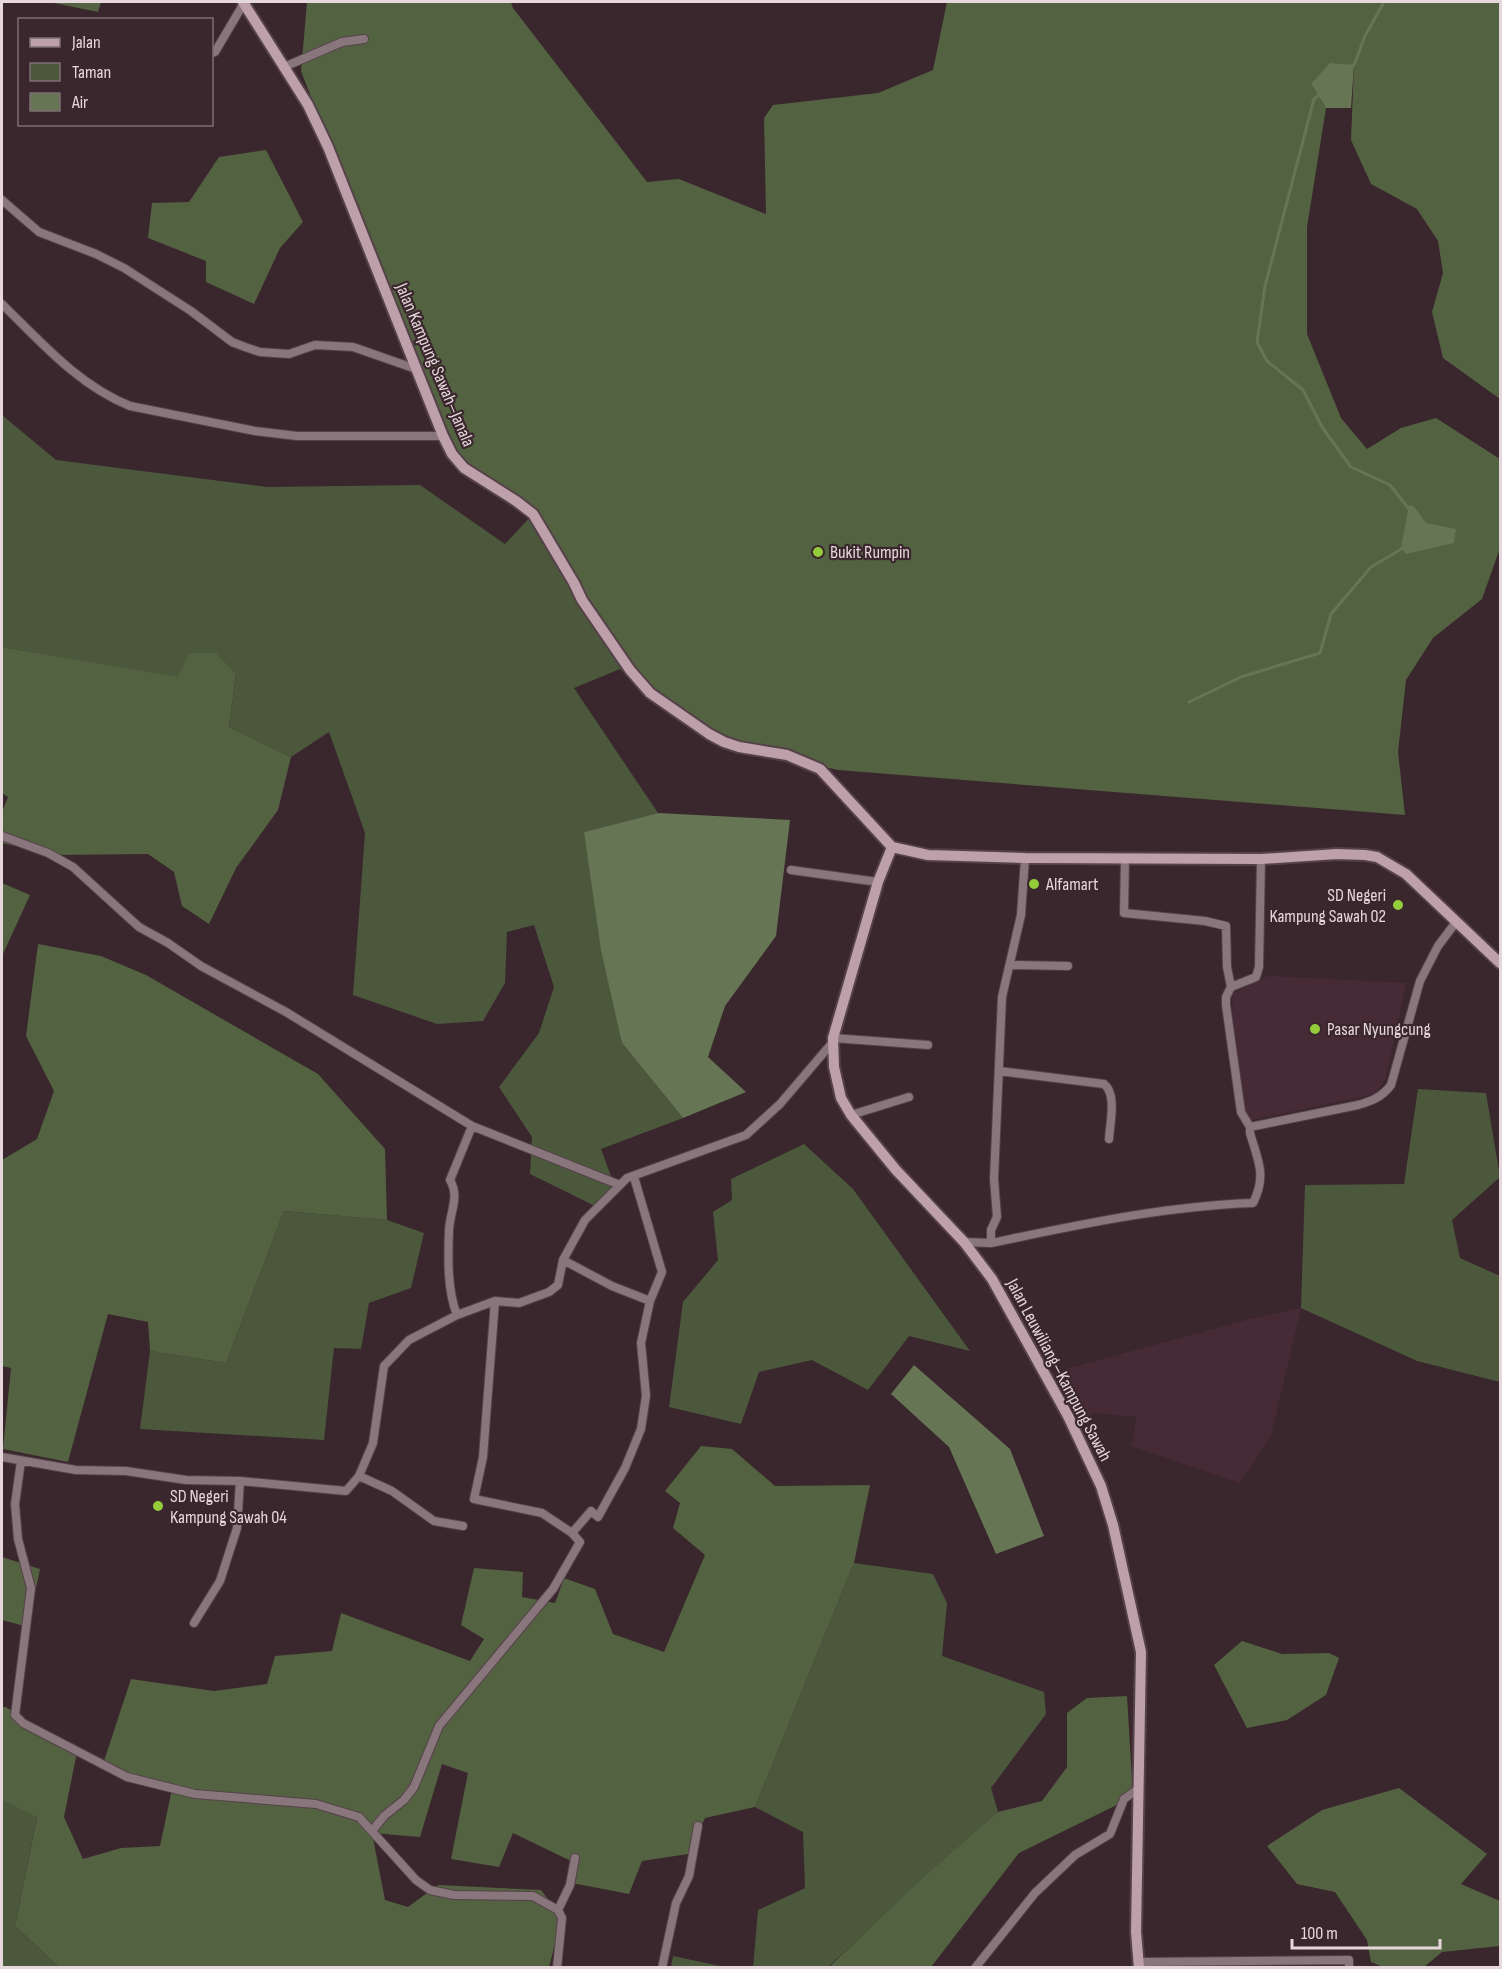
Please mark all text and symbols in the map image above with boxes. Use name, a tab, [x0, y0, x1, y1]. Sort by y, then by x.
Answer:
legend	[18, 18, 213, 126]
text: Jalan	[71, 32, 101, 53]
text: Taman	[72, 62, 111, 83]
text: Air	[71, 92, 88, 113]
street label: Jalan Kampung Sawah–Janala	[391, 279, 479, 450]
place label: Bukit Rumpin	[830, 542, 910, 563]
marker: Bukit Rumpin	[811, 545, 825, 559]
place label: Alfamart	[1045, 874, 1099, 895]
marker: Alfamart	[1027, 877, 1041, 891]
place label: SD Negeri Kampung Sawah 02	[1269, 885, 1386, 927]
marker: SD Negeri Kampung Sawah 02	[1391, 898, 1405, 912]
place label: Pasar Nyungcung	[1327, 1019, 1431, 1040]
marker: Pasar Nyungcung	[1308, 1022, 1322, 1036]
street label: Jalan Leuwiliang–Kampung Sawah	[1001, 1274, 1116, 1465]
place label: SD Negeri Kampung Sawah 04	[170, 1486, 287, 1528]
marker: SD Negeri Kampung Sawah 04	[151, 1499, 165, 1513]
scale bar	[1292, 1912, 1440, 1950]
text: 100 m	[1301, 1923, 1338, 1944]

